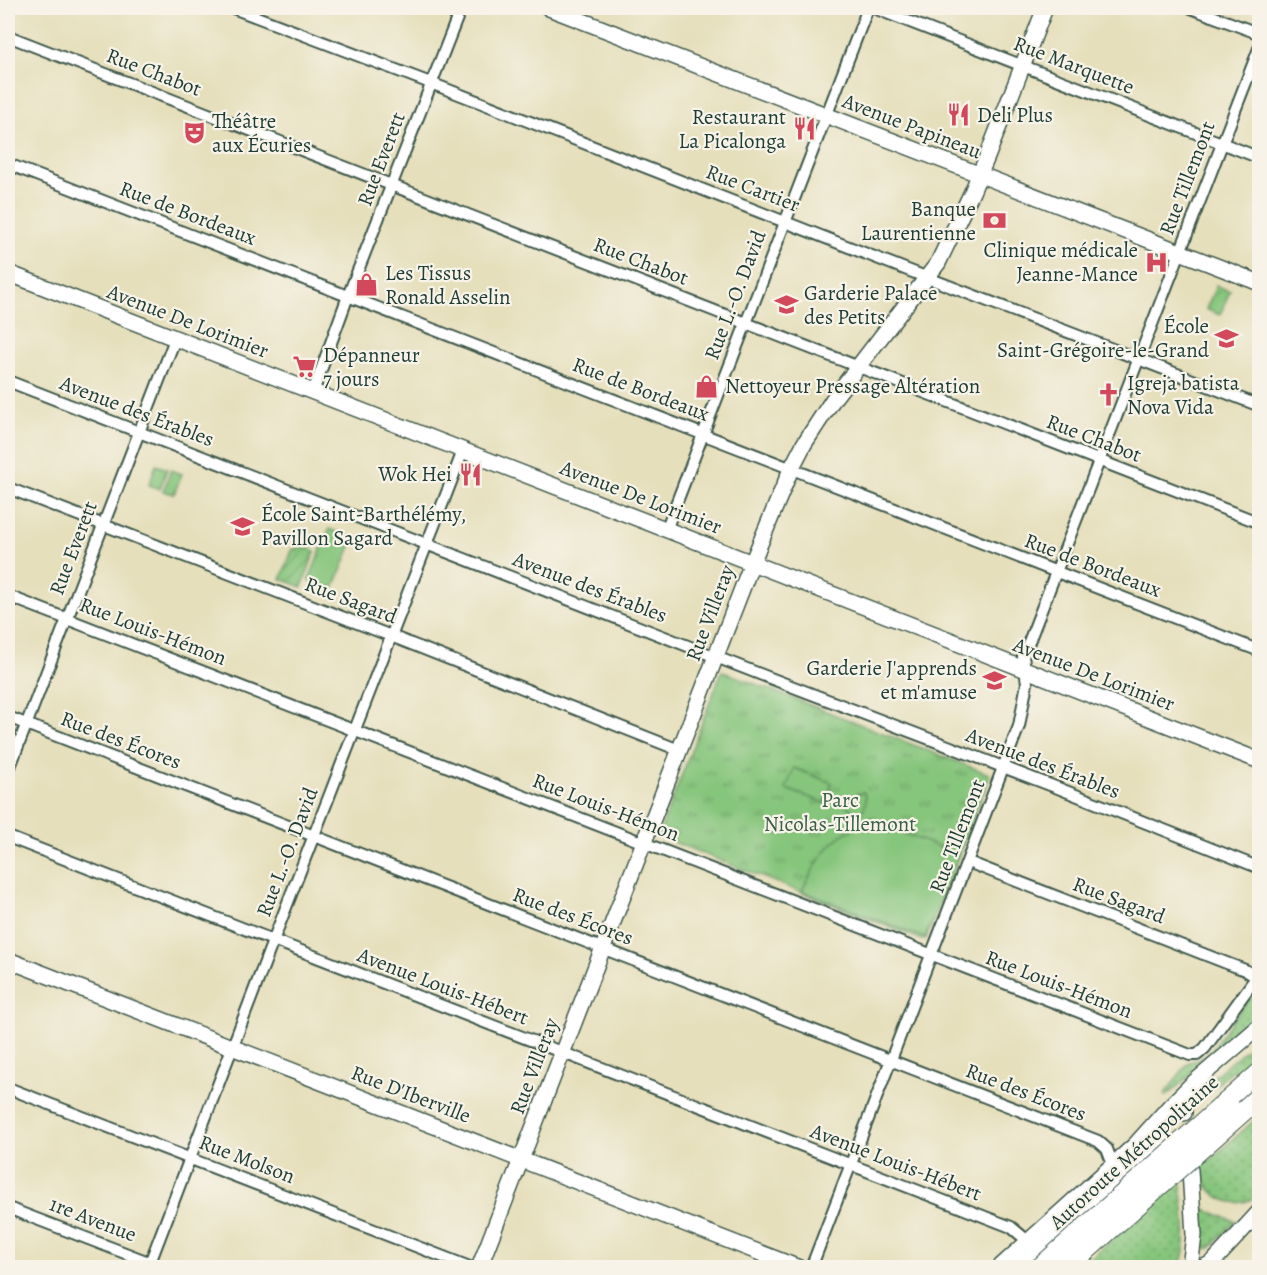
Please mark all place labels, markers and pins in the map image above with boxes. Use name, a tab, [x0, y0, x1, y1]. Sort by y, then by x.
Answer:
place label: Deli Plus	[977, 101, 1053, 129]
restaurant icon: Deli Plus	[946, 102, 972, 128]
place label: Restaurant La Picalonga	[679, 103, 786, 155]
place label: Théâtre aux Écuries	[212, 107, 311, 159]
restaurant icon: Restaurant La Picalonga	[791, 116, 817, 142]
theatre icon: Théâtre aux Écuries	[181, 120, 207, 146]
place label: Banque Laurentienne	[861, 195, 976, 247]
bank icon: Banque Laurentienne	[981, 208, 1007, 234]
place label: Clinique médicale Jeanne-Mance	[984, 236, 1138, 288]
hospital icon: Clinique médicale Jeanne-Mance	[1143, 249, 1169, 275]
place label: Les Tissus Ronald Asselin	[385, 259, 511, 311]
shop icon: Les Tissus Ronald Asselin	[354, 272, 380, 298]
place label: Garderie Palace des Petits	[804, 279, 937, 331]
school or university icon: Garderie Palace des Petits	[773, 292, 799, 318]
place label: École Saint-Grégoire-le-Grand	[997, 312, 1210, 364]
school or university icon: École Saint-Grégoire-le-Grand	[1214, 325, 1240, 351]
place label: Dépanneur 7 jours	[323, 341, 420, 393]
supermarket icon: Dépanneur 7 jours	[292, 354, 318, 380]
place label: Igreja batista Nova Vida	[1127, 369, 1240, 421]
place label: Nettoyeur Pressage Altération	[725, 372, 980, 400]
shop icon: Nettoyeur Pressage Altération	[694, 373, 720, 399]
church icon: Igreja batista Nova Vida	[1096, 382, 1122, 408]
place label: Wok Hei	[377, 460, 452, 488]
restaurant icon: Wok Hei	[457, 461, 483, 487]
place label: École Saint-Barthélémy, Pavillon Sagard	[261, 500, 466, 552]
school or university icon: École Saint-Barthélémy, Pavillon Sagard	[230, 513, 256, 539]
place label: Garderie J'apprends et m'amuse	[806, 654, 977, 706]
school or university icon: Garderie J'apprends et m'amuse	[982, 667, 1008, 693]

